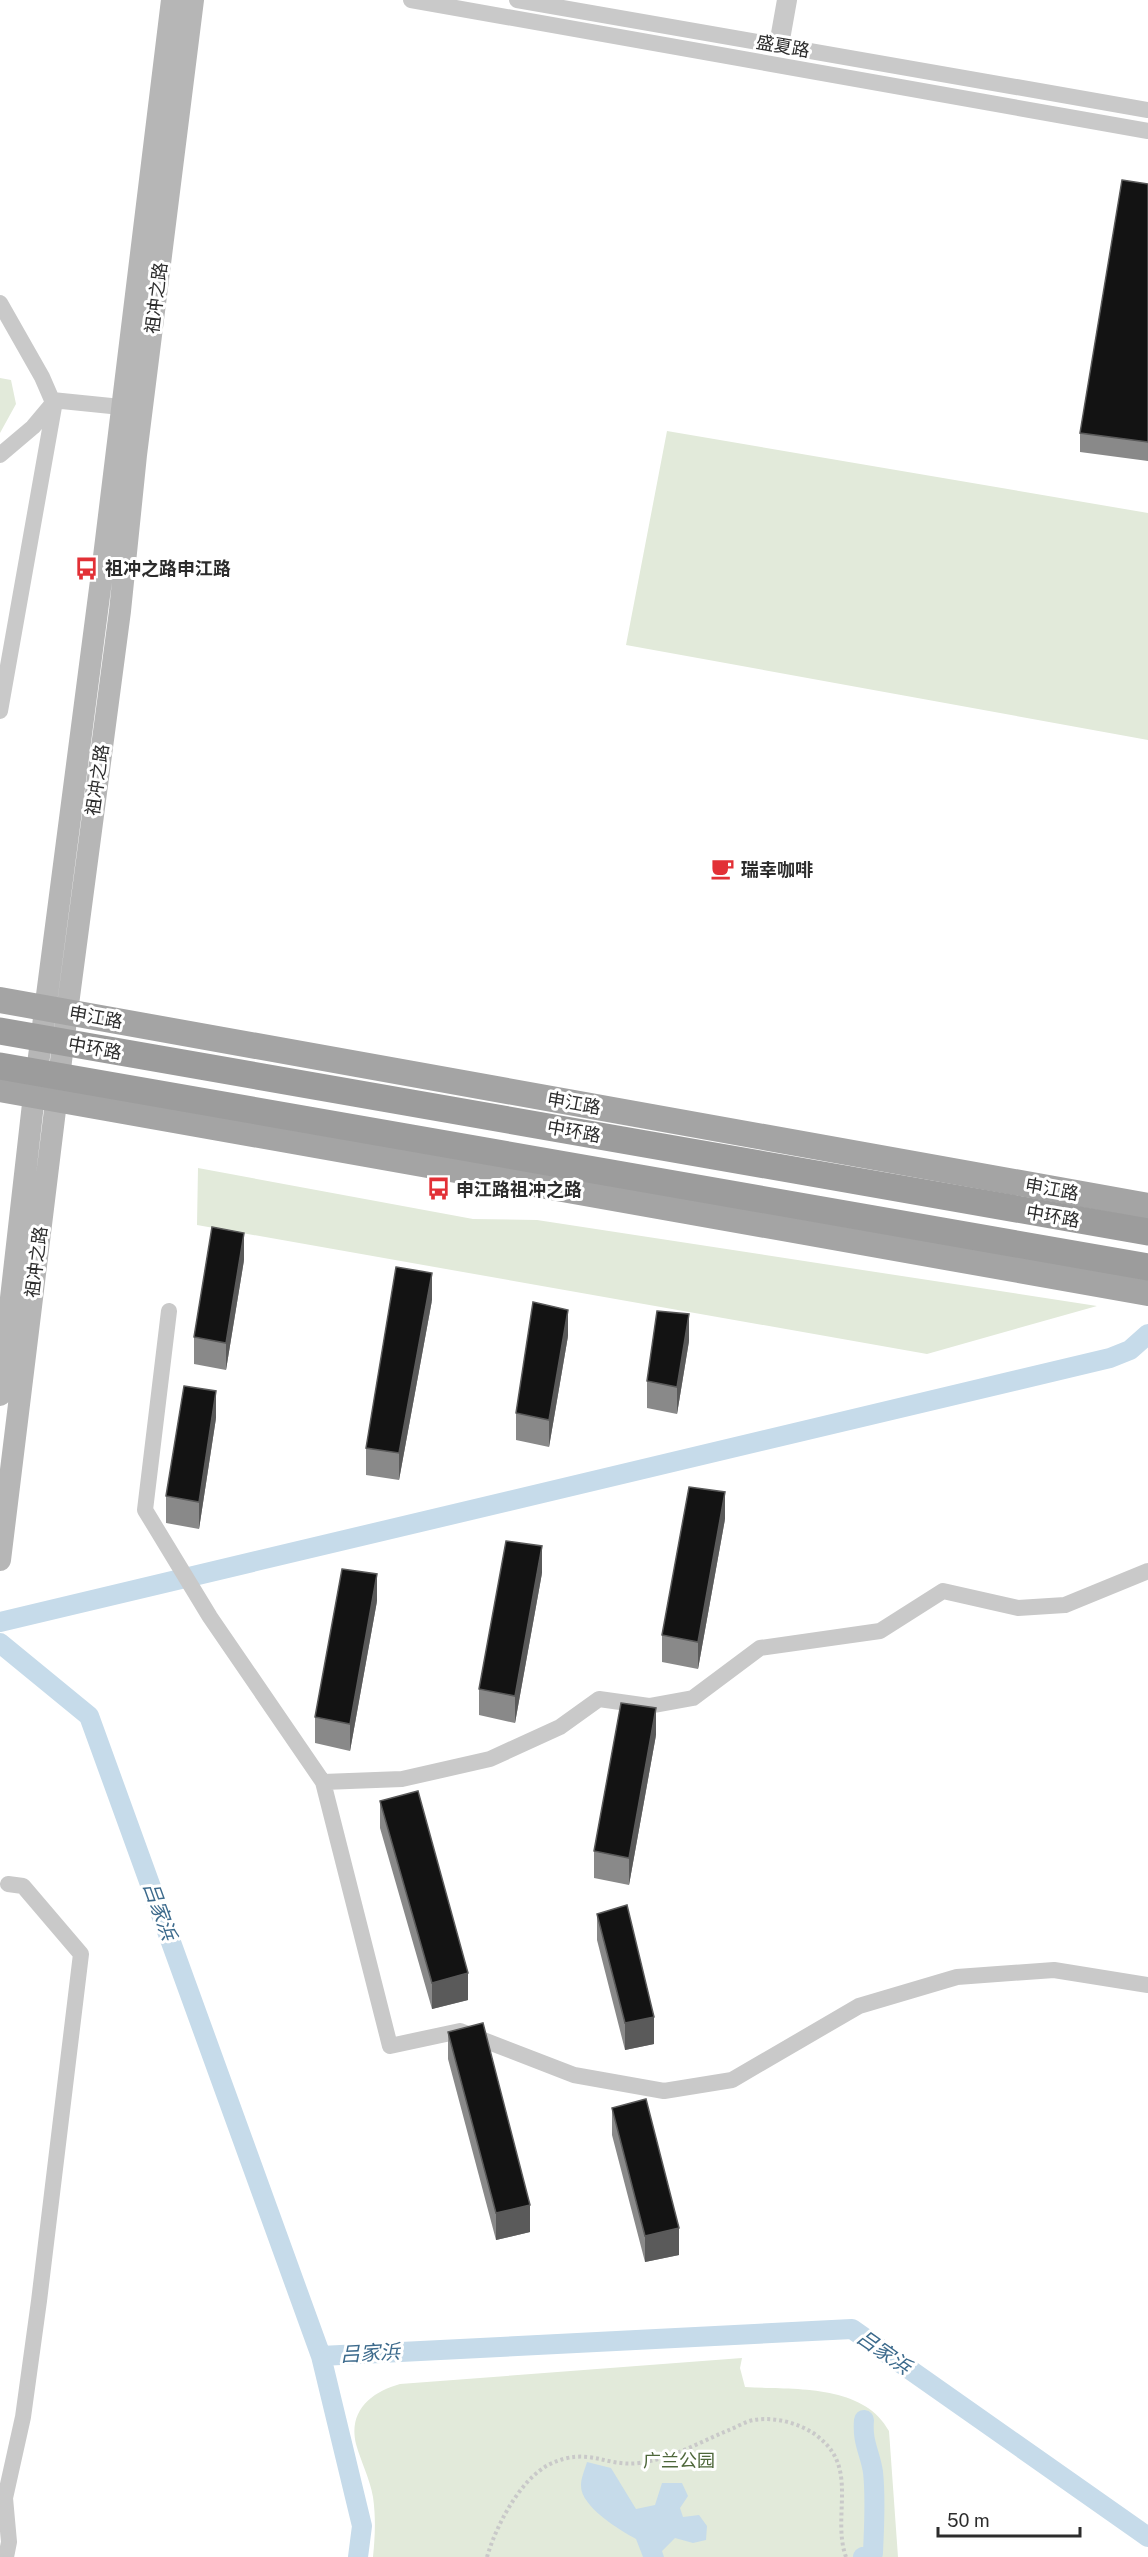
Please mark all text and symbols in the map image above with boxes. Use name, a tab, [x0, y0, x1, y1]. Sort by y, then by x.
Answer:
street label: 盛夏路	[755, 31, 811, 61]
street label: 祖冲之路	[141, 261, 171, 335]
bus stop icon: 祖冲之路申江路	[74, 555, 100, 581]
place label: 祖冲之路申江路	[105, 558, 231, 579]
street label: 祖冲之路	[82, 743, 112, 817]
cafe icon: 瑞幸咖啡	[710, 856, 736, 882]
place label: 瑞幸咖啡	[741, 859, 813, 880]
street label: 申江路	[68, 1002, 124, 1032]
street label: 中环路	[67, 1033, 123, 1063]
street label: 申江路	[546, 1088, 602, 1118]
street label: 中环路	[546, 1116, 602, 1146]
street label: 申江路	[1024, 1174, 1080, 1204]
bus stop icon: 申江路祖冲之路	[425, 1176, 451, 1202]
place label: 申江路祖冲之路	[456, 1179, 582, 1200]
street label: 中环路	[1025, 1201, 1081, 1231]
street label: 祖冲之路	[21, 1225, 51, 1299]
water label: 吕家浜	[138, 1879, 182, 1945]
water label: 吕家浜	[853, 2325, 917, 2380]
water label: 吕家浜	[339, 2339, 403, 2367]
park label: 广兰公园	[643, 2450, 715, 2471]
scale bar	[938, 2500, 1080, 2538]
text: 50 m	[947, 2510, 990, 2531]

